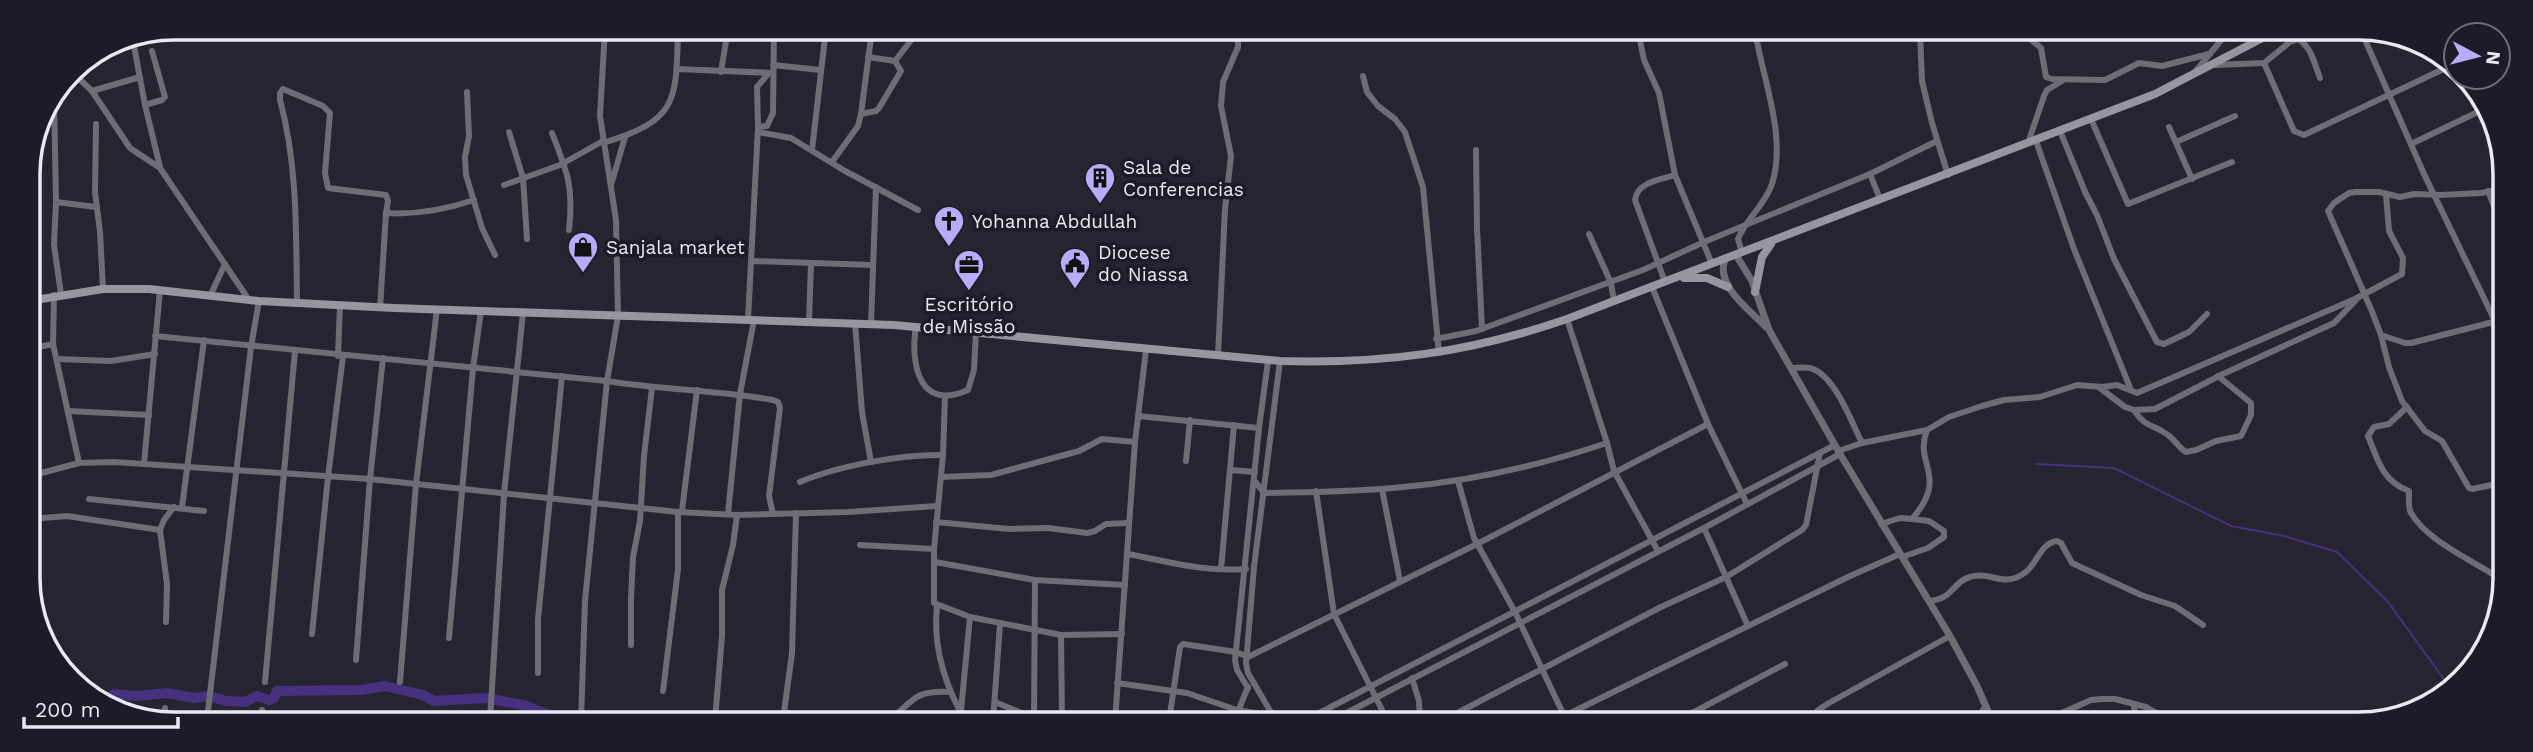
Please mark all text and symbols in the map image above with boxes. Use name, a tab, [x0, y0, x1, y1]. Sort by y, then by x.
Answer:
north arrow	[2442, 21, 2512, 91]
text: N	[2481, 50, 2506, 66]
place label: Sala de Conferencias	[1123, 156, 1244, 201]
building icon: Sala de Conferencias	[1083, 161, 1117, 205]
church icon: Yohanna Abdullah	[932, 204, 966, 248]
place label: Yohanna Abdullah	[972, 210, 1137, 233]
shop icon: Sanjala market	[566, 230, 600, 274]
place label: Sanjala market	[606, 236, 745, 259]
place label: Diocese do Niassa	[1098, 241, 1189, 286]
public building icon: Diocese do Niassa	[1058, 246, 1092, 290]
office icon: Escritório de Missão	[952, 248, 986, 292]
place label: Escritório de Missão	[923, 293, 1015, 338]
scale bar	[24, 686, 178, 730]
text: 200 m	[35, 697, 101, 722]

